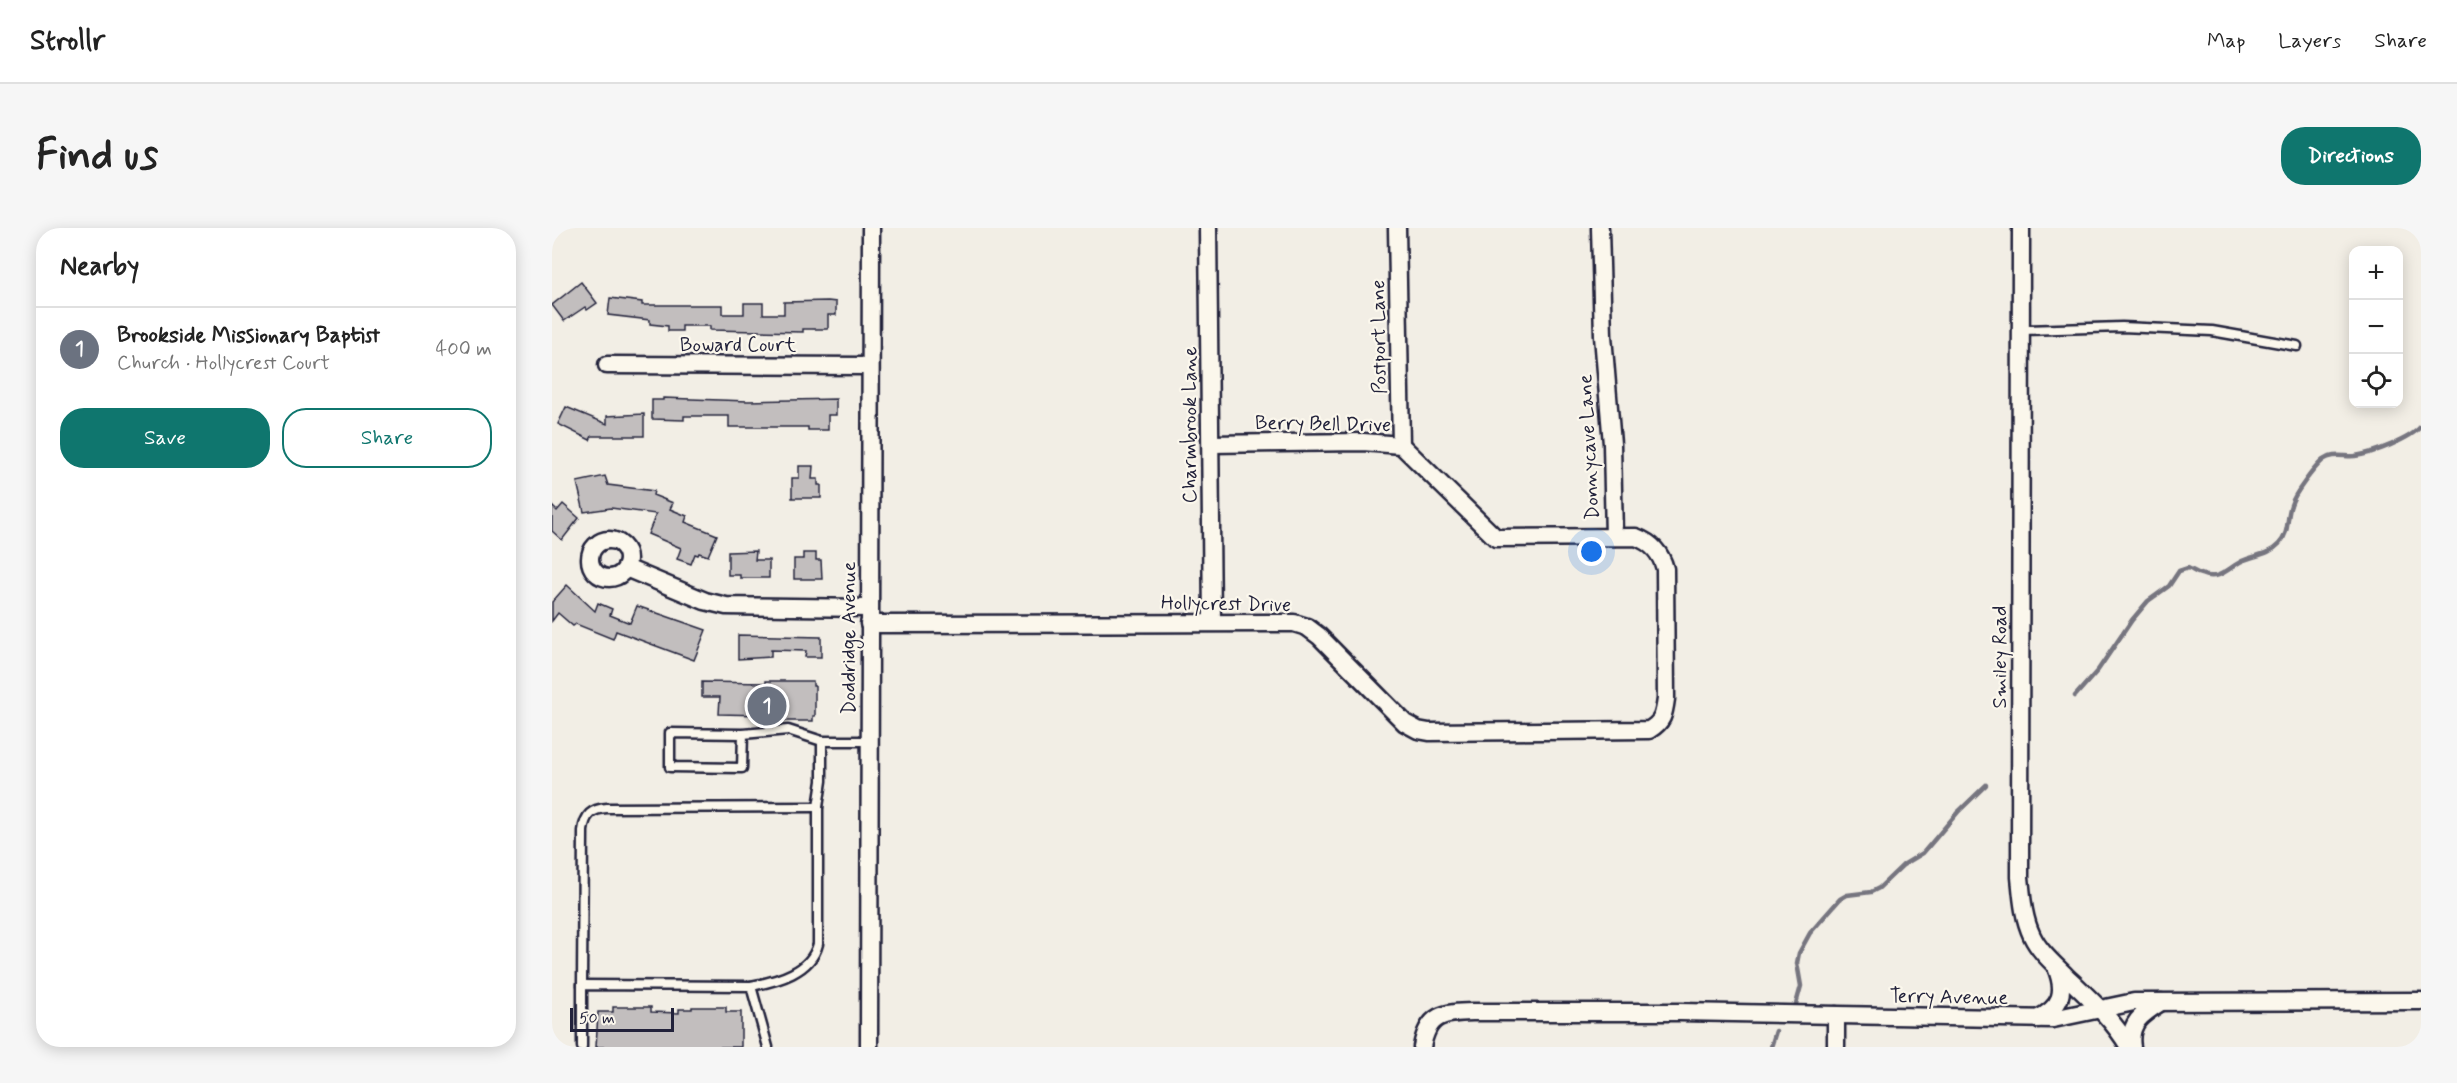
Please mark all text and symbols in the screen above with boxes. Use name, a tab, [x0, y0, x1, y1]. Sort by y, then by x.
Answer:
text: Strollr	[30, 23, 105, 60]
text: Map	[2207, 27, 2245, 55]
text: Layers	[2278, 27, 2341, 55]
text: Share	[2374, 27, 2427, 55]
button: Directions	[2281, 127, 2421, 185]
text: Find us	[36, 129, 158, 184]
map controls	[2349, 246, 2403, 408]
button: +	[2349, 246, 2403, 300]
text: Nearby	[60, 250, 139, 284]
street label: Postport Lane	[1365, 279, 1394, 394]
button: −	[2349, 300, 2403, 354]
text: Brookside Missionary Baptist	[117, 322, 380, 350]
street label: Boward Court	[680, 332, 796, 359]
text: 1	[75, 336, 84, 363]
text: 400 m	[436, 336, 492, 363]
street label: Charmbrook Lane	[1177, 346, 1204, 504]
text: Church · Hollycrest Court	[117, 350, 330, 377]
button: locate	[2349, 354, 2403, 408]
street label: Donnycave Lane	[1572, 373, 1607, 520]
button: Save	[60, 408, 270, 468]
button: Share	[282, 408, 492, 468]
street label: Berry Bell Drive	[1255, 410, 1391, 439]
your location	[1577, 537, 1606, 566]
street label: Doddridge Avenue	[836, 561, 864, 715]
street label: Hollycrest Drive	[1161, 590, 1291, 619]
street label: Smiley Road	[1987, 606, 2014, 708]
pin: 1	[748, 684, 786, 728]
street label: Terry Avenue	[1889, 983, 2009, 1012]
scale bar	[570, 1005, 674, 1032]
text: 50 m	[579, 1008, 615, 1029]

